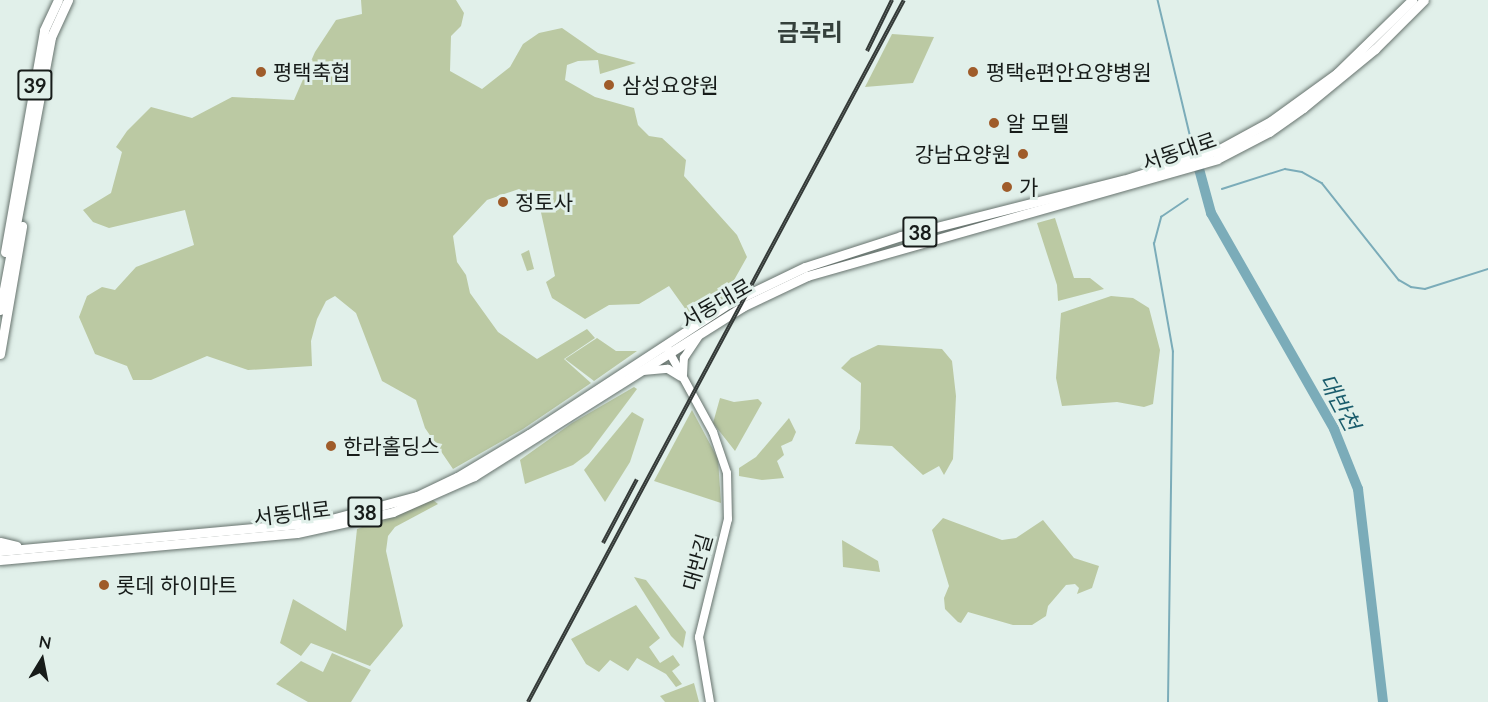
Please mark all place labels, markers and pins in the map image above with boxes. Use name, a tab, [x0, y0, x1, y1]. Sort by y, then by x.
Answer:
place label: 평택축협	[273, 59, 350, 85]
place label: 평택e편안요양병원	[986, 59, 1152, 85]
marker: 평택e편안요양병원	[964, 63, 982, 81]
marker: 평택축협	[254, 65, 268, 79]
place label: 삼성요양원	[622, 72, 719, 98]
marker: 삼성요양원	[600, 76, 618, 94]
place label: 알 모텔	[1006, 110, 1069, 136]
marker: 알 모텔	[987, 116, 1001, 130]
place label: 강남요양원	[914, 141, 1011, 167]
marker: 강남요양원	[1016, 147, 1030, 161]
place label: 가	[1019, 174, 1038, 200]
marker: 가	[1000, 180, 1014, 194]
place label: 정토사	[515, 189, 573, 215]
marker: 정토사	[496, 195, 510, 209]
place label: 한라홀딩스	[343, 433, 440, 459]
marker: 한라홀딩스	[324, 439, 338, 453]
place label: 롯데 하이마트	[116, 572, 237, 598]
marker: 롯데 하이마트	[97, 578, 111, 592]

